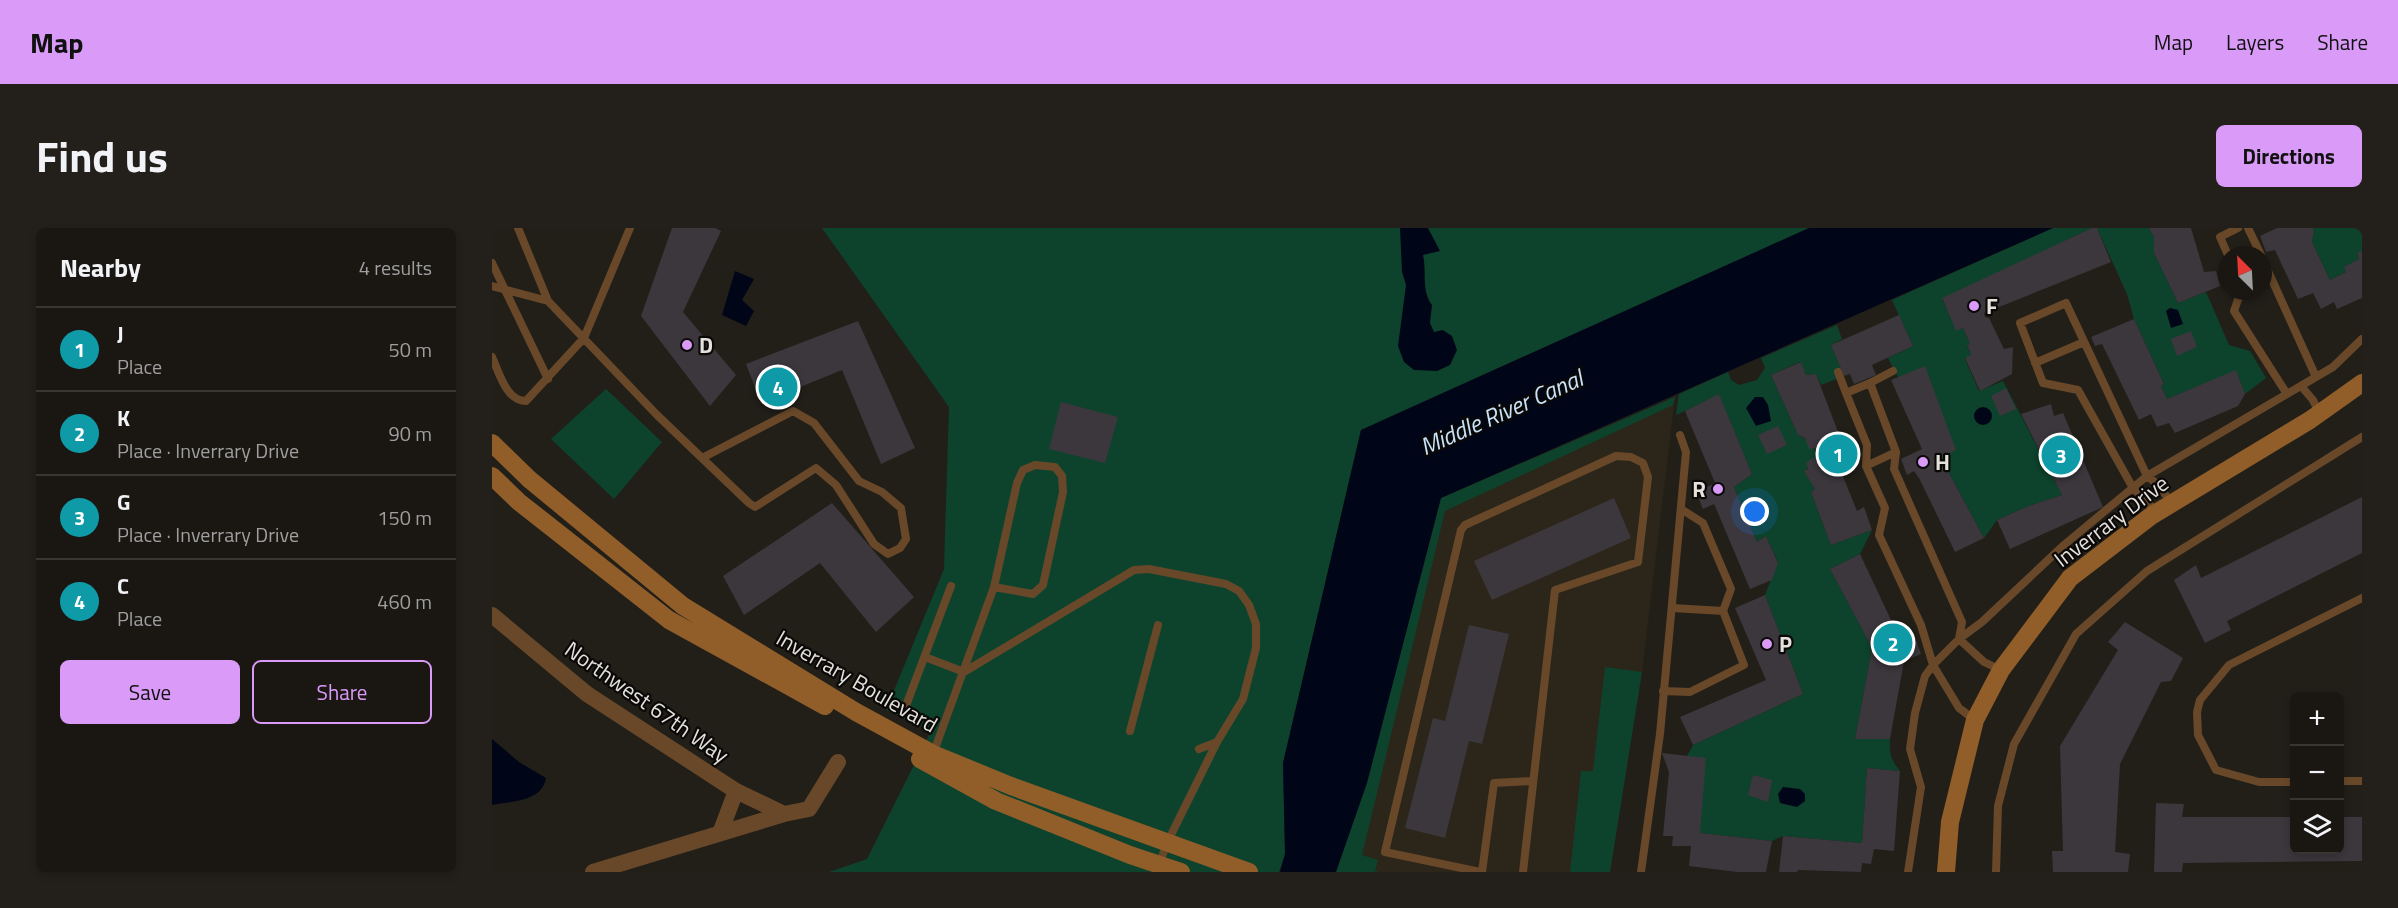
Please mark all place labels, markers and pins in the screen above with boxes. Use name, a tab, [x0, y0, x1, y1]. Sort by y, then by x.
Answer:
place label: F	[1986, 289, 1998, 323]
marker: F	[1967, 299, 1981, 313]
place label: D	[699, 328, 713, 362]
marker: D	[680, 338, 694, 352]
pin: 4	[758, 364, 798, 410]
pin: 1	[1818, 432, 1858, 476]
pin: 3	[2042, 432, 2080, 478]
place label: H	[1935, 445, 1950, 479]
marker: H	[1916, 455, 1930, 469]
place label: R	[1692, 472, 1706, 506]
marker: R	[1711, 482, 1725, 496]
pin: 2	[1874, 620, 1912, 666]
place label: P	[1779, 627, 1792, 661]
marker: P	[1760, 637, 1774, 651]

